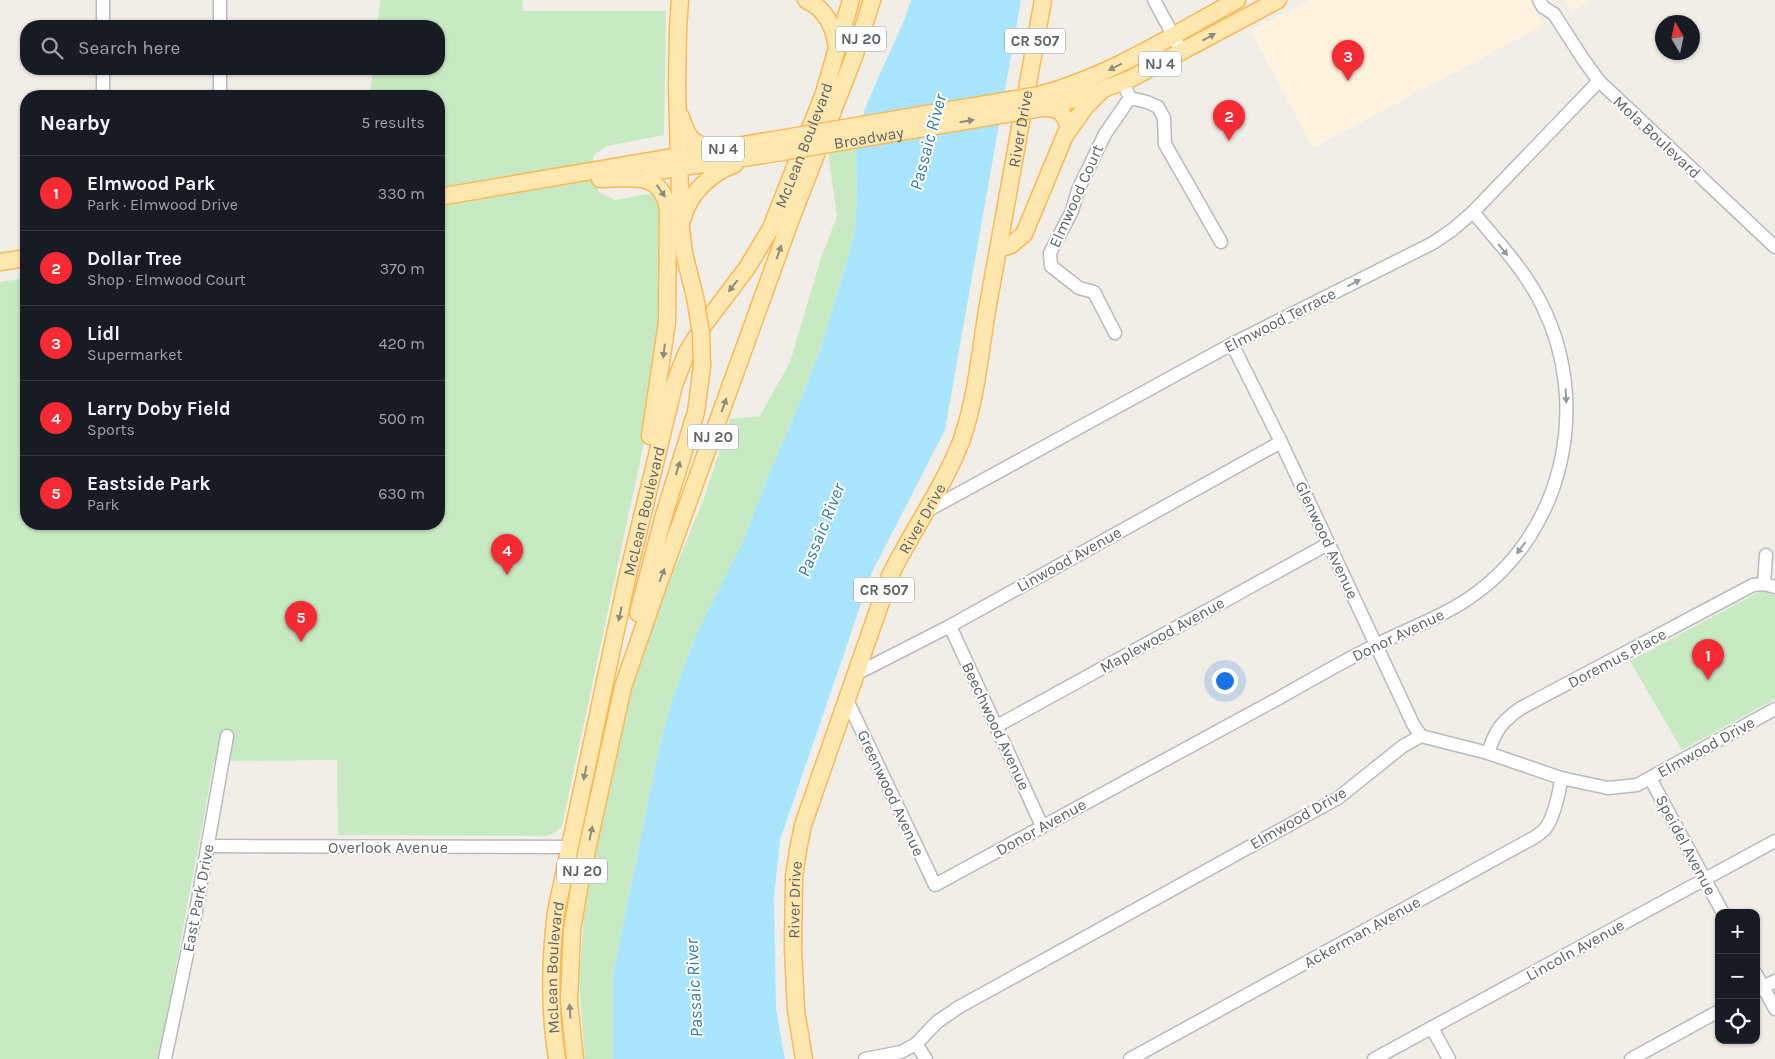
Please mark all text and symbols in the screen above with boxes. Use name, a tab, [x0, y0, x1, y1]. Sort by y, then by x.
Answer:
north arrow	[1655, 15, 1700, 60]
search box	[20, 20, 445, 75]
road number: NJ 20	[836, 26, 886, 52]
road number: CR 507	[1005, 28, 1065, 54]
one-way arrow	[1202, 33, 1216, 42]
icon: search	[38, 34, 66, 62]
text: Search here	[78, 37, 180, 59]
pin: 3	[1332, 40, 1364, 81]
road number: NJ 4	[1139, 52, 1181, 76]
one-way arrow	[1107, 63, 1122, 71]
street label: McLean Boulevard	[770, 80, 836, 211]
street label: River Drive	[1004, 89, 1036, 169]
water label: Passaic River	[905, 91, 952, 192]
street label: Mola Boulevard	[1609, 92, 1705, 182]
pin: 2	[1213, 100, 1245, 141]
text: Nearby	[40, 111, 110, 135]
text: 5 results	[361, 113, 425, 132]
one-way arrow	[960, 117, 976, 125]
street label: Broadway	[832, 122, 905, 153]
road number: NJ 4	[702, 136, 744, 162]
street label: Elmwood Court	[1045, 142, 1107, 250]
text: Elmwood Park	[87, 173, 215, 195]
text: 1	[53, 184, 59, 203]
text: 330 m	[378, 184, 425, 203]
one-way arrow	[656, 184, 666, 198]
text: Park · Elmwood Drive	[87, 195, 238, 214]
one-way arrow	[1498, 243, 1509, 256]
one-way arrow	[776, 245, 783, 260]
text: Dollar Tree	[87, 248, 182, 270]
text: 2	[51, 259, 61, 278]
text: 370 m	[380, 259, 425, 278]
text: Shop · Elmwood Court	[87, 270, 246, 289]
one-way arrow	[728, 279, 738, 293]
one-way arrow	[1347, 279, 1361, 287]
street label: Elmwood Terrace	[1221, 284, 1339, 356]
text: Lidl	[87, 323, 120, 345]
text: 3	[51, 334, 61, 353]
text: 420 m	[379, 334, 425, 353]
one-way arrow	[660, 343, 668, 359]
text: Supermarket	[87, 345, 183, 364]
one-way arrow	[1563, 388, 1571, 404]
text: Larry Doby Field	[87, 398, 231, 420]
one-way arrow	[721, 398, 728, 413]
text: 4	[51, 409, 61, 428]
text: 500 m	[378, 409, 425, 428]
text: Sports	[87, 420, 135, 439]
road number: NJ 20	[688, 424, 738, 450]
street label: McLean Boulevard	[619, 444, 668, 578]
one-way arrow	[674, 461, 682, 476]
text: Eastside Park	[87, 473, 210, 495]
street label: Glenwood Avenue	[1291, 478, 1363, 602]
water label: Passaic River	[792, 479, 850, 580]
street label: River Drive	[894, 480, 949, 557]
text: 5	[51, 484, 61, 503]
text: 630 m	[378, 484, 425, 503]
text: Park	[87, 495, 119, 514]
street label: Linwood Avenue	[1013, 522, 1125, 596]
pin: 4	[491, 534, 523, 575]
one-way arrow	[1516, 541, 1526, 555]
one-way arrow	[659, 567, 666, 582]
road number: CR 507	[854, 578, 914, 602]
street label: Maplewood Avenue	[1096, 593, 1228, 677]
pin: 5	[285, 601, 317, 642]
street label: Donor Avenue	[1349, 605, 1447, 665]
one-way arrow	[616, 607, 624, 622]
street label: Doremus Place	[1565, 624, 1669, 692]
pin: 1	[1692, 639, 1724, 680]
street label: Beechwood Avenue	[958, 659, 1034, 793]
your location	[1212, 668, 1238, 694]
street label: Elmwood Drive	[1654, 712, 1758, 782]
street label: Greenwood Avenue	[853, 727, 929, 859]
one-way arrow	[581, 765, 589, 780]
street label: Elmwood Drive	[1246, 783, 1350, 853]
street label: Speidel Avenue	[1652, 792, 1720, 898]
street label: Donor Avenue	[993, 794, 1089, 860]
one-way arrow	[587, 824, 595, 840]
street label: Overlook Avenue	[328, 838, 448, 857]
street label: East Park Drive	[178, 842, 218, 954]
road number: NJ 20	[557, 858, 607, 884]
street label: River Drive	[784, 860, 806, 939]
street label: Ackerman Avenue	[1300, 892, 1424, 972]
street label: McLean Boulevard	[542, 899, 568, 1035]
map controls	[1715, 909, 1760, 1044]
button: +	[1715, 909, 1760, 954]
street label: Lincoln Avenue	[1523, 915, 1627, 985]
water label: Passaic River	[680, 937, 708, 1038]
button: −	[1715, 954, 1760, 999]
button: locate	[1715, 999, 1760, 1044]
one-way arrow	[565, 1002, 573, 1018]

